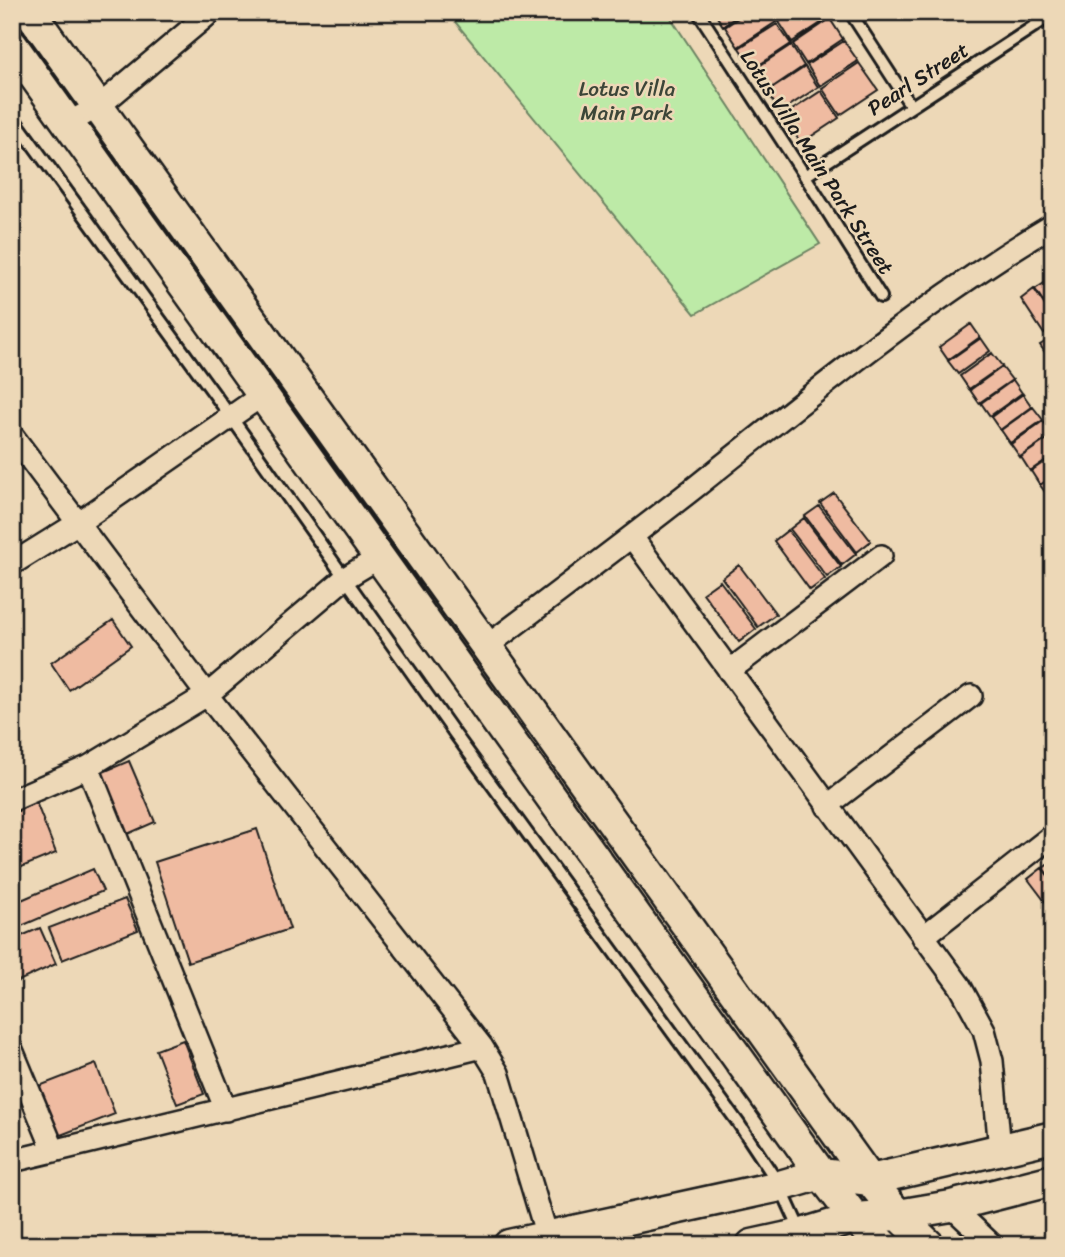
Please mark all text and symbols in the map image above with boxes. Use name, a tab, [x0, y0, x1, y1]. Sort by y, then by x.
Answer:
street label: Pearl Street	[859, 32, 977, 126]
street label: Lotus Villa Main Park Street	[730, 42, 904, 282]
park label: Lotus Villa Main Park	[579, 70, 676, 132]

